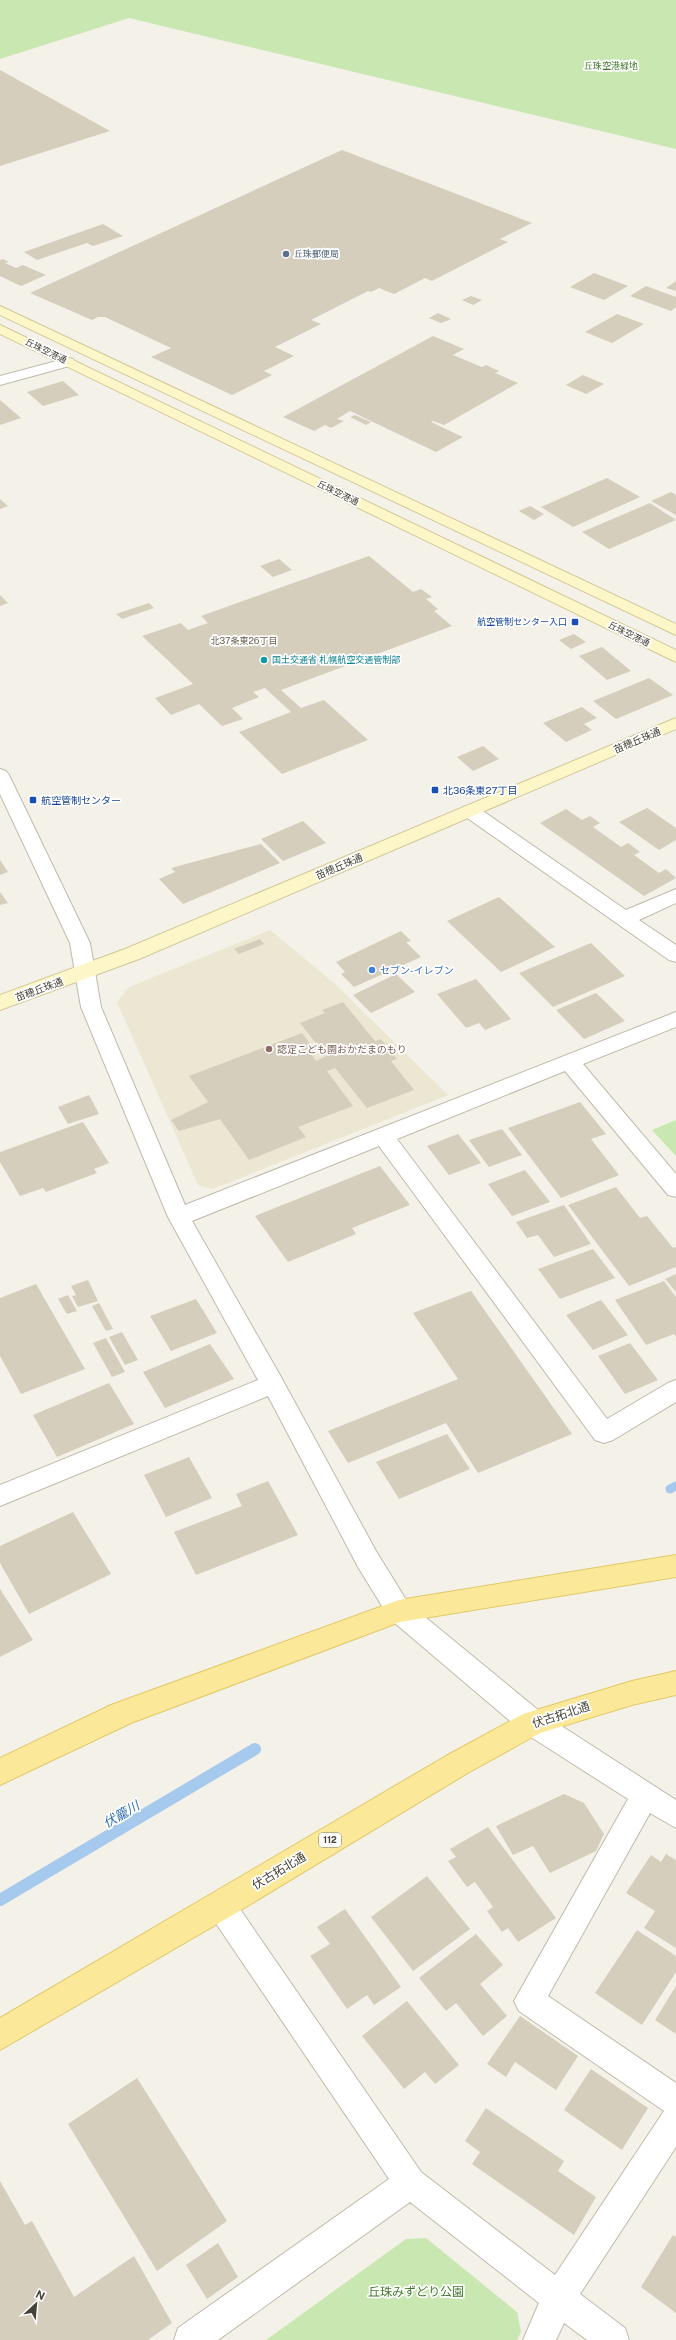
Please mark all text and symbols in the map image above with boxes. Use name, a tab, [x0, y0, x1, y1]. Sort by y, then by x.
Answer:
park label: 丘珠空港緑地	[584, 60, 638, 71]
place label: 丘珠郵便局	[294, 248, 339, 259]
marker: 丘珠郵便局	[281, 249, 291, 259]
street label: 丘珠空港通	[24, 336, 69, 365]
street label: 丘珠空港通	[316, 478, 361, 507]
place label: 航空管制センター入口	[477, 616, 567, 627]
marker: 航空管制センター入口	[570, 617, 580, 627]
street label: 丘珠空港通	[607, 619, 652, 648]
district label: 北37条東26丁目	[211, 635, 277, 646]
place label: 国土交通省 札幌航空交通管制部	[272, 654, 400, 665]
marker: 国土交通省 札幌航空交通管制部	[259, 655, 269, 665]
street label: 苗穂丘珠通	[612, 725, 662, 755]
place label: 北36条東27丁目	[443, 784, 517, 796]
marker: 北36条東27丁目	[430, 785, 440, 795]
place label: 航空管制センター	[41, 794, 121, 806]
marker: 航空管制センター	[28, 795, 38, 805]
street label: 苗穂丘珠通	[314, 851, 364, 881]
place label: セブン-イレブン	[380, 964, 454, 976]
marker: セブン-イレブン	[367, 965, 377, 975]
street label: 苗穂丘珠通	[13, 975, 65, 1003]
place label: 認定こども園おかだまのもり	[277, 1043, 407, 1055]
marker: 認定こども園おかだまのもり	[264, 1044, 274, 1054]
street label: 伏古拓北通	[530, 1699, 592, 1731]
water label: 伏籠川	[101, 1797, 144, 1831]
road number: 112	[319, 1833, 341, 1847]
street label: 伏古拓北通	[250, 1850, 308, 1892]
north arrow	[16, 2284, 56, 2324]
park label: 丘珠みずどり公園	[368, 2285, 464, 2299]
text: N	[34, 2288, 47, 2302]

